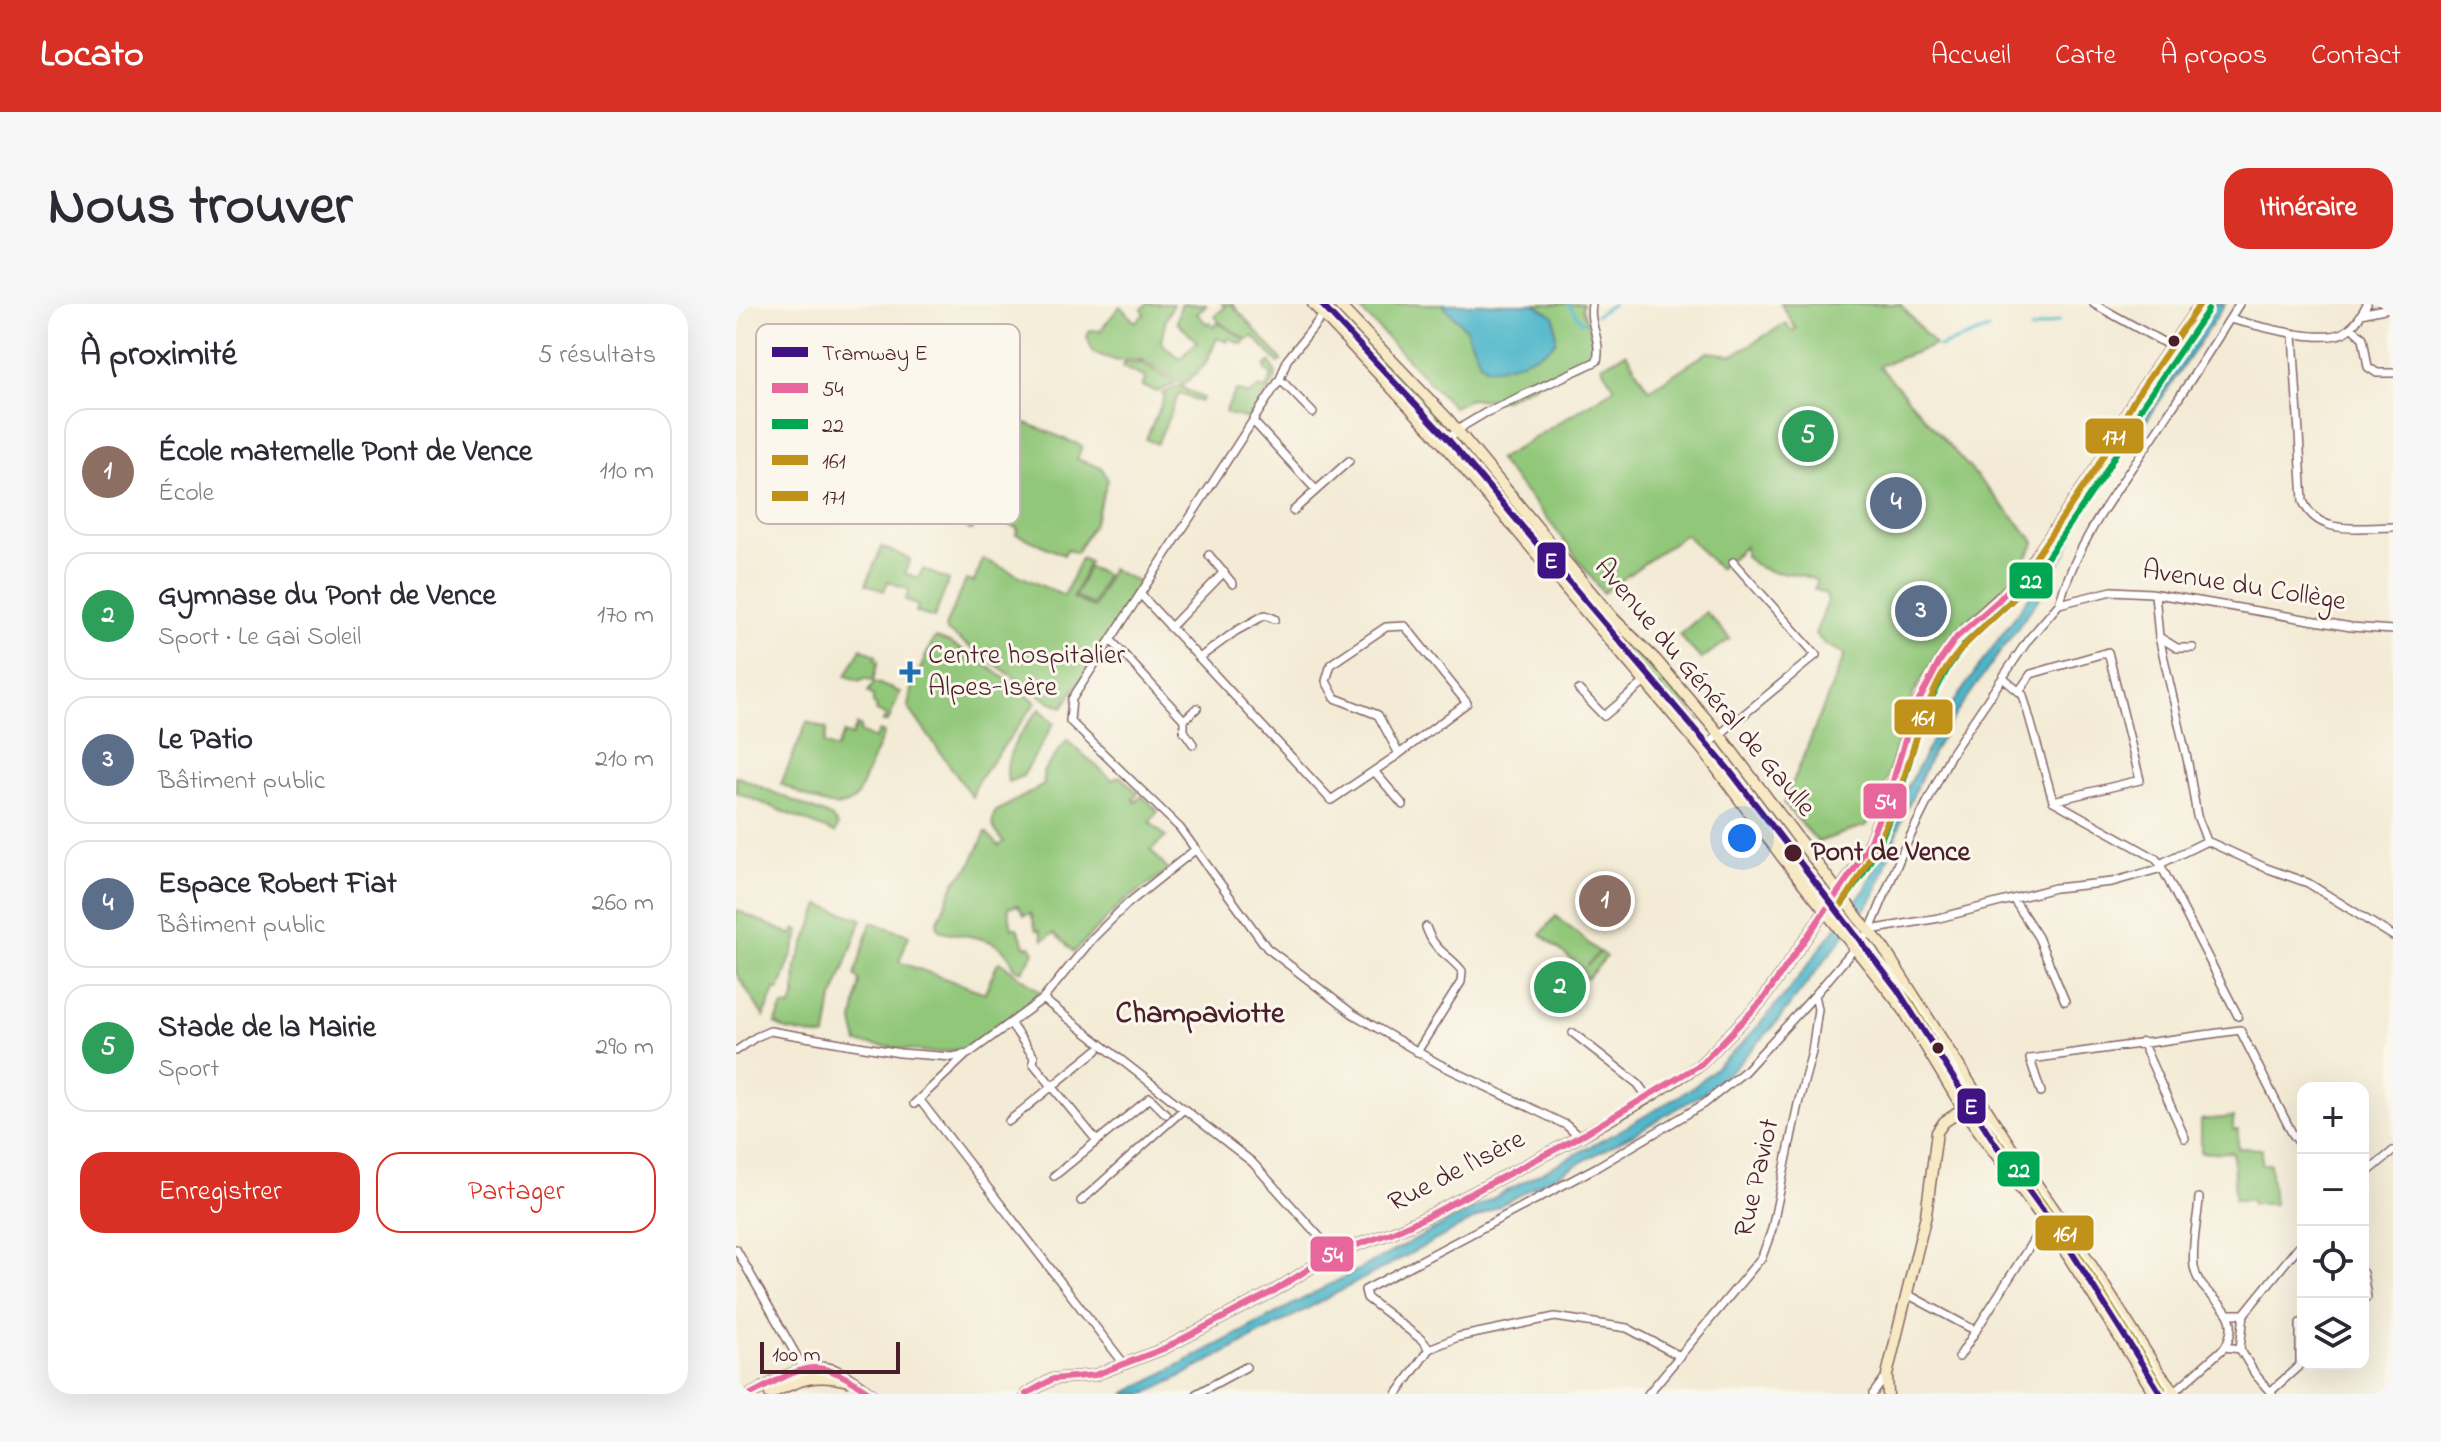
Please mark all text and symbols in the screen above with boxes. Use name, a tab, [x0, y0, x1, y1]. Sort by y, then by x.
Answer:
text: Locato	[40, 28, 144, 84]
text: Accueil	[1931, 36, 2011, 77]
text: Carte	[2055, 36, 2116, 77]
text: À propos	[2160, 36, 2267, 77]
text: Contact	[2311, 36, 2401, 77]
text: Nous trouver	[48, 168, 352, 249]
button: Itinéraire	[2224, 168, 2393, 249]
legend	[756, 324, 1020, 524]
text: À proximité	[80, 331, 237, 381]
unlabelled marker	[2166, 333, 2182, 349]
text: 5 résultats	[538, 337, 656, 375]
text: Tramway E	[822, 339, 928, 372]
text: 54	[822, 375, 844, 407]
pin: 5	[1782, 406, 1834, 466]
text: 22	[822, 411, 844, 443]
line badge: 171	[2084, 417, 2145, 455]
text: 171	[2102, 423, 2126, 455]
text: École maternelle Pont de Vence	[158, 431, 532, 475]
text: 161	[822, 447, 846, 479]
text: 1	[104, 453, 112, 491]
text: 110 m	[600, 453, 654, 491]
pin: 4	[1870, 473, 1922, 533]
text: École	[158, 475, 214, 513]
text: 171	[822, 483, 845, 515]
line badge: E	[1536, 541, 1567, 580]
text: E	[1544, 547, 1558, 579]
street label: Avenue du Général de Gaulle	[1583, 550, 1825, 827]
street label: Avenue du Collège	[2139, 551, 2349, 623]
line badge: 22	[2008, 561, 2054, 600]
text: 22	[2019, 567, 2042, 599]
text: Gymnase du Pont de Vence	[158, 575, 496, 619]
pin: 3	[1895, 581, 1947, 641]
text: 2	[102, 597, 114, 635]
text: 170 m	[597, 597, 654, 635]
text: Sport · Le Gai Soleil	[158, 619, 361, 657]
place label: Centre hospitalier Alpes-Isère	[928, 636, 1126, 709]
marker: Centre hospitalier Alpes-Isère	[899, 661, 921, 683]
line badge: 161	[1893, 698, 1954, 736]
text: 161	[1911, 704, 1935, 736]
text: Le Patio	[158, 719, 253, 763]
text: 3	[103, 741, 113, 779]
text: 210 m	[595, 741, 654, 779]
text: Bâtiment public	[158, 763, 325, 801]
line badge: 54	[1862, 782, 1908, 820]
text: 54	[1874, 788, 1897, 820]
your location	[1722, 818, 1762, 858]
place label: Pont de Vence	[1811, 833, 1972, 874]
marker: Pont de Vence	[1782, 842, 1804, 864]
text: Espace Robert Fiat	[158, 863, 397, 907]
pin: 1	[1579, 871, 1631, 931]
text: 4	[103, 885, 113, 923]
text: 260 m	[592, 885, 654, 923]
text: Bâtiment public	[158, 907, 325, 945]
pin: 2	[1534, 957, 1586, 1017]
district label: Champaviotte	[1116, 993, 1286, 1037]
text: Stade de la Mairie	[158, 1007, 376, 1051]
text: 5	[101, 1029, 115, 1067]
text: 290 m	[595, 1029, 654, 1067]
unlabelled marker	[1930, 1040, 1946, 1056]
text: Sport	[158, 1051, 219, 1089]
map controls	[2297, 1082, 2369, 1370]
button: +	[2297, 1082, 2369, 1154]
line badge: E	[1956, 1087, 1987, 1125]
text: E	[1964, 1093, 1978, 1125]
street label: Rue Paviot	[1724, 1115, 1792, 1241]
street label: Rue de l'Isère	[1382, 1120, 1533, 1224]
line badge: 22	[1996, 1150, 2041, 1188]
button: Enregistrer	[80, 1152, 360, 1233]
button: Partager	[376, 1152, 656, 1233]
button: −	[2297, 1154, 2369, 1226]
text: 22	[2007, 1156, 2030, 1188]
line badge: 161	[2034, 1214, 2095, 1252]
text: 161	[2053, 1220, 2077, 1252]
button: locate	[2297, 1226, 2369, 1298]
line badge: 54	[1309, 1235, 1355, 1273]
text: 54	[1321, 1241, 1344, 1273]
button: layers	[2297, 1298, 2369, 1370]
scale bar	[760, 1338, 900, 1374]
text: 100 m	[772, 1340, 821, 1372]

